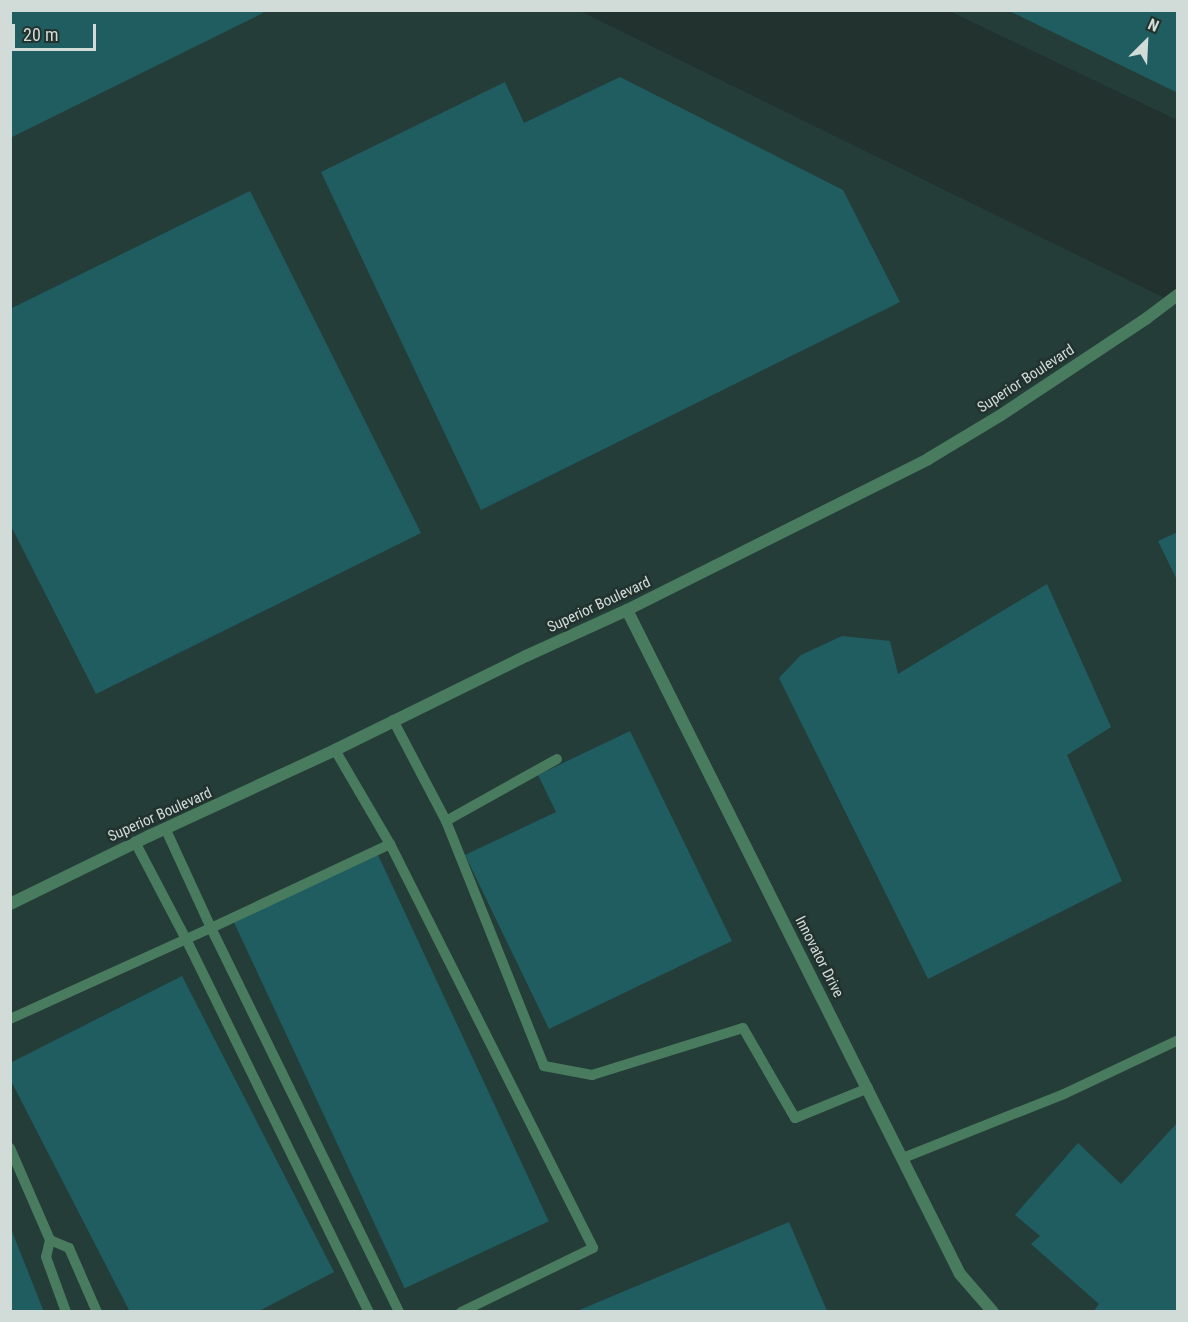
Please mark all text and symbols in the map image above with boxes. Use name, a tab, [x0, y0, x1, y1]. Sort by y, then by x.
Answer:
scale bar	[15, 12, 99, 50]
north arrow	[1116, 12, 1176, 72]
text: N	[1145, 14, 1162, 36]
text: 20 m	[23, 24, 58, 45]
street label: Superior Boulevard	[974, 341, 1078, 417]
street label: Superior Boulevard	[545, 573, 653, 637]
street label: Superior Boulevard	[105, 784, 215, 846]
street label: Innovator Drive	[791, 913, 847, 1001]

